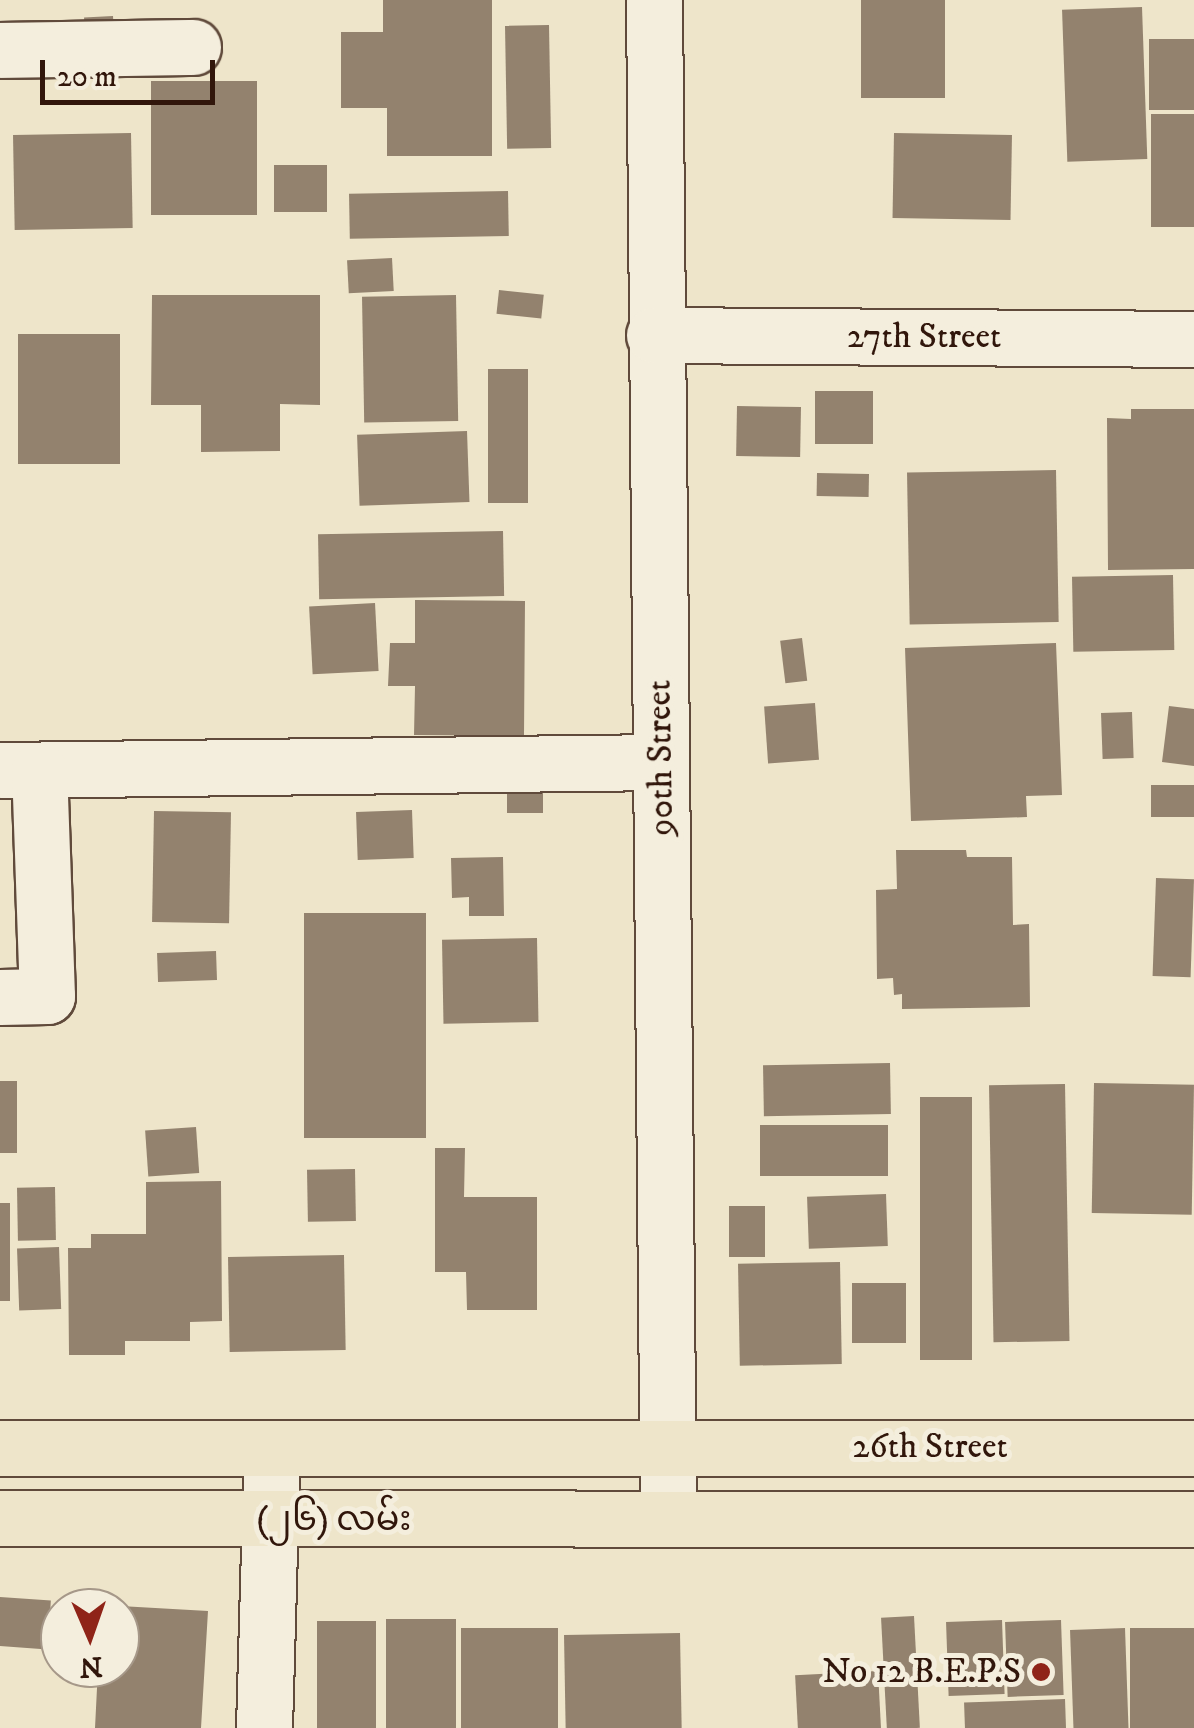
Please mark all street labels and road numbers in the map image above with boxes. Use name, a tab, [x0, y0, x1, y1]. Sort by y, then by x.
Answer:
street label: 27th Street	[847, 316, 1001, 358]
street label: 90th Street	[639, 680, 683, 836]
street label: 26th Street	[852, 1426, 1008, 1468]
street label: (၂၆) လမ်း	[257, 1499, 411, 1541]

